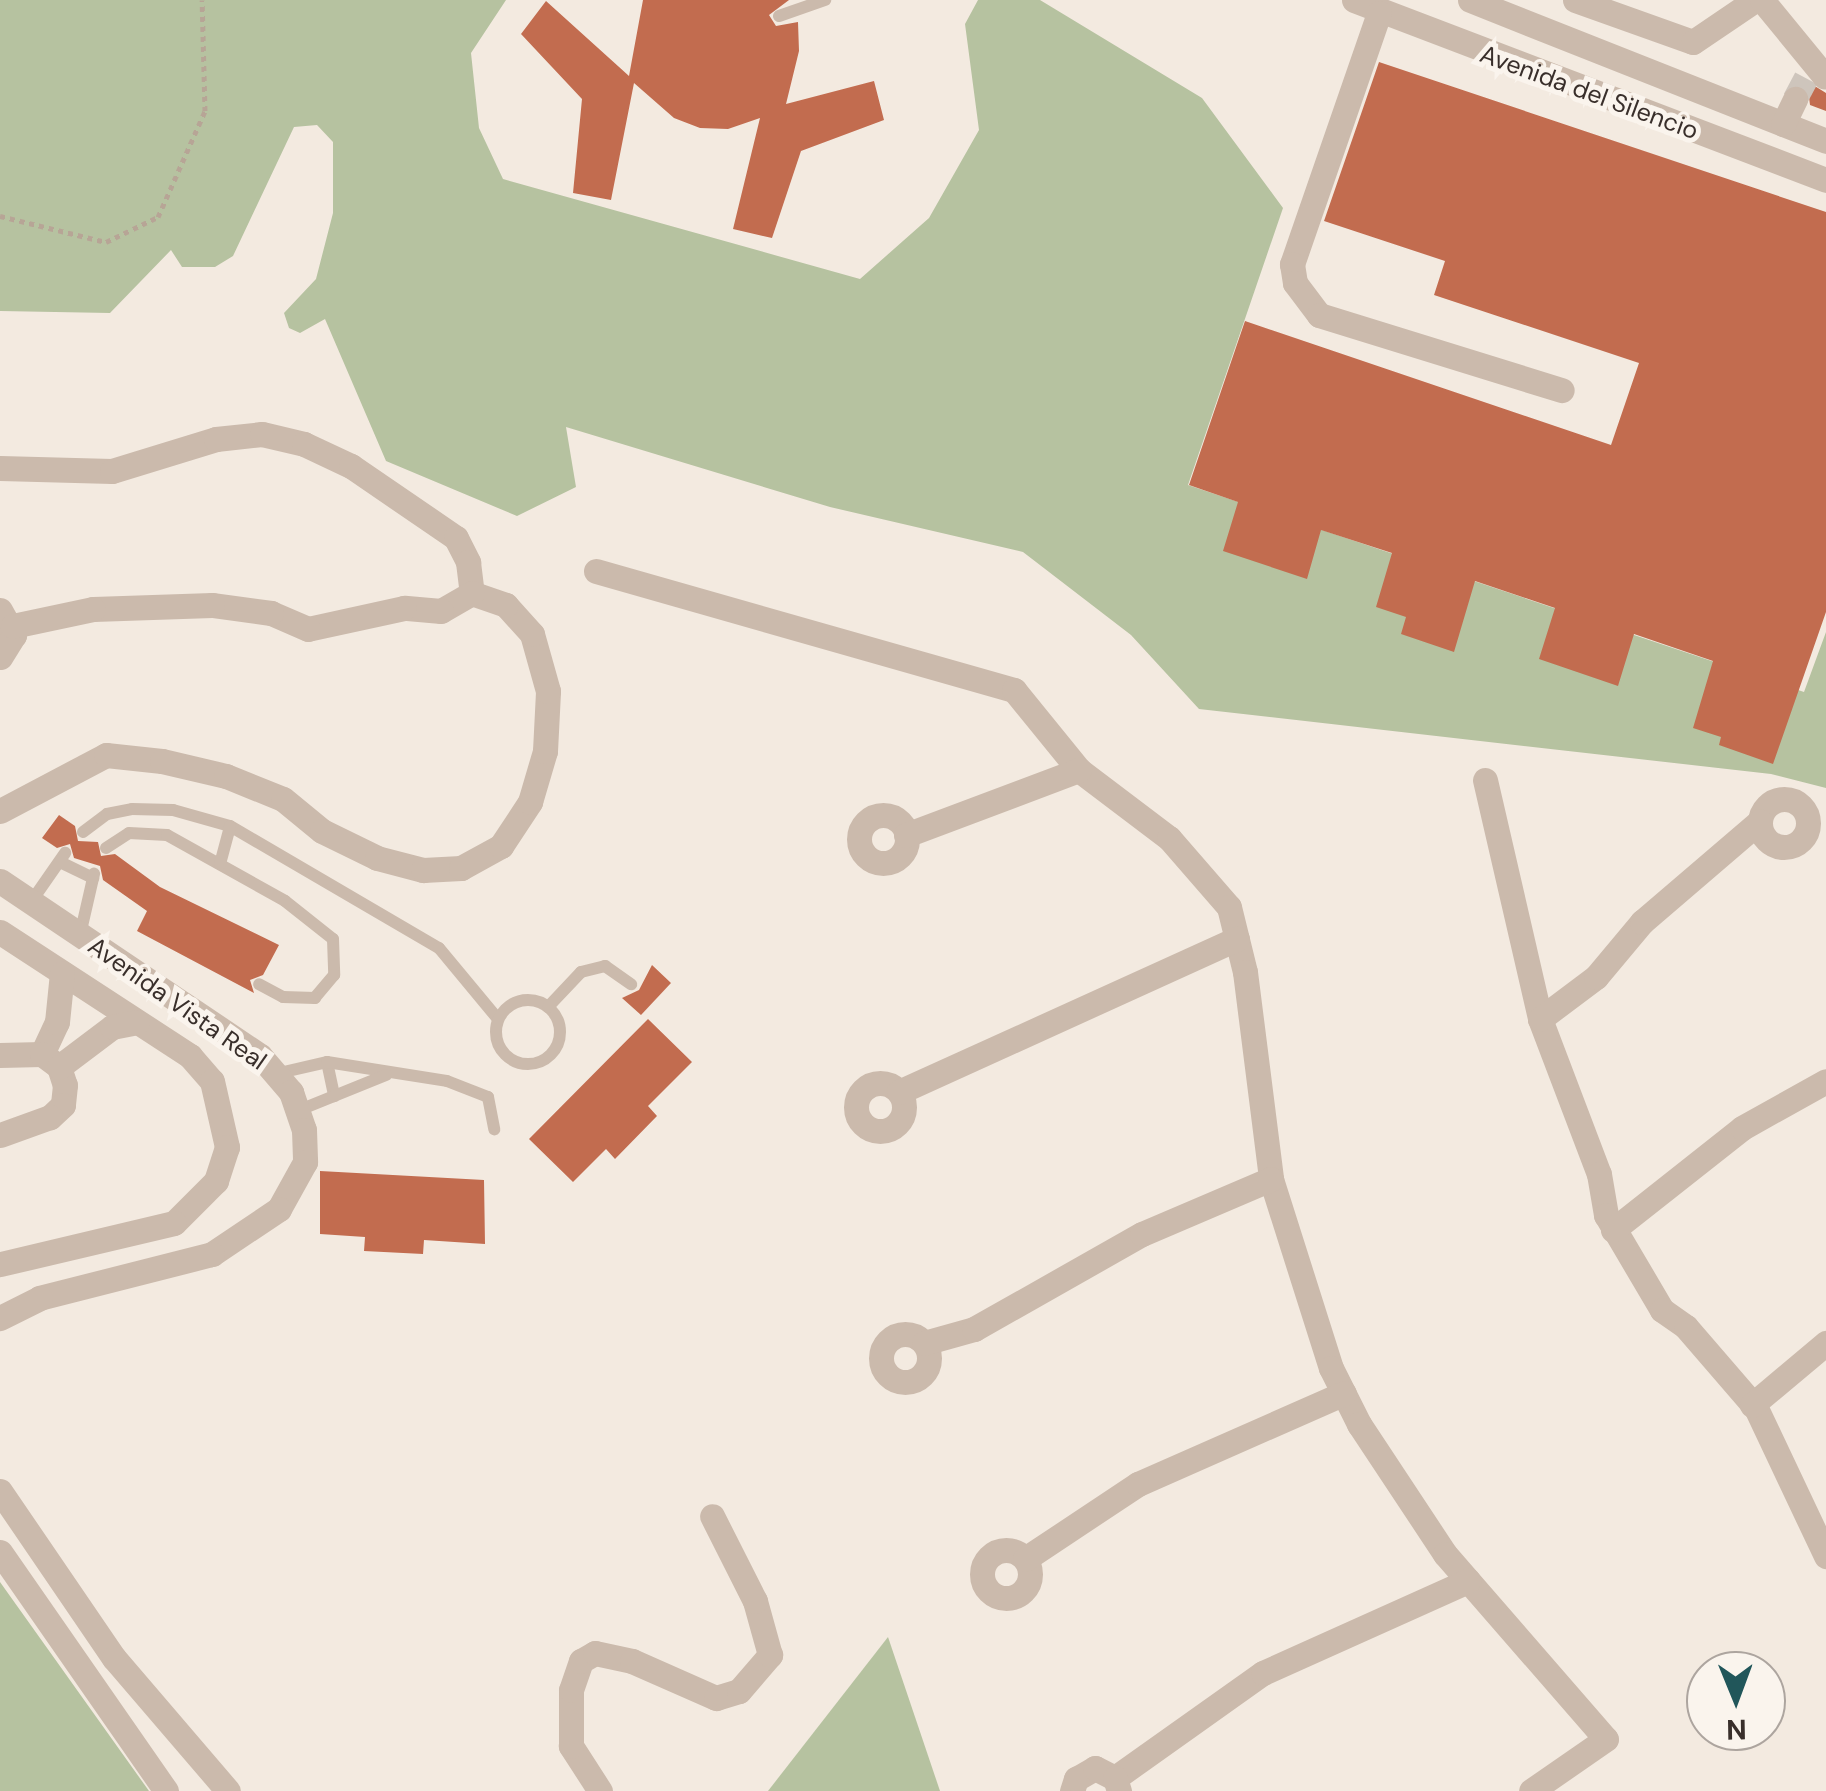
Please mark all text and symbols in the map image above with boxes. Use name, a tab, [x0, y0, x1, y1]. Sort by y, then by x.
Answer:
street label: Avenida del Silencio	[1476, 40, 1702, 146]
street label: Avenida Vista Real	[82, 931, 272, 1077]
north arrow	[1686, 1651, 1786, 1751]
text: N	[1726, 1711, 1747, 1748]

